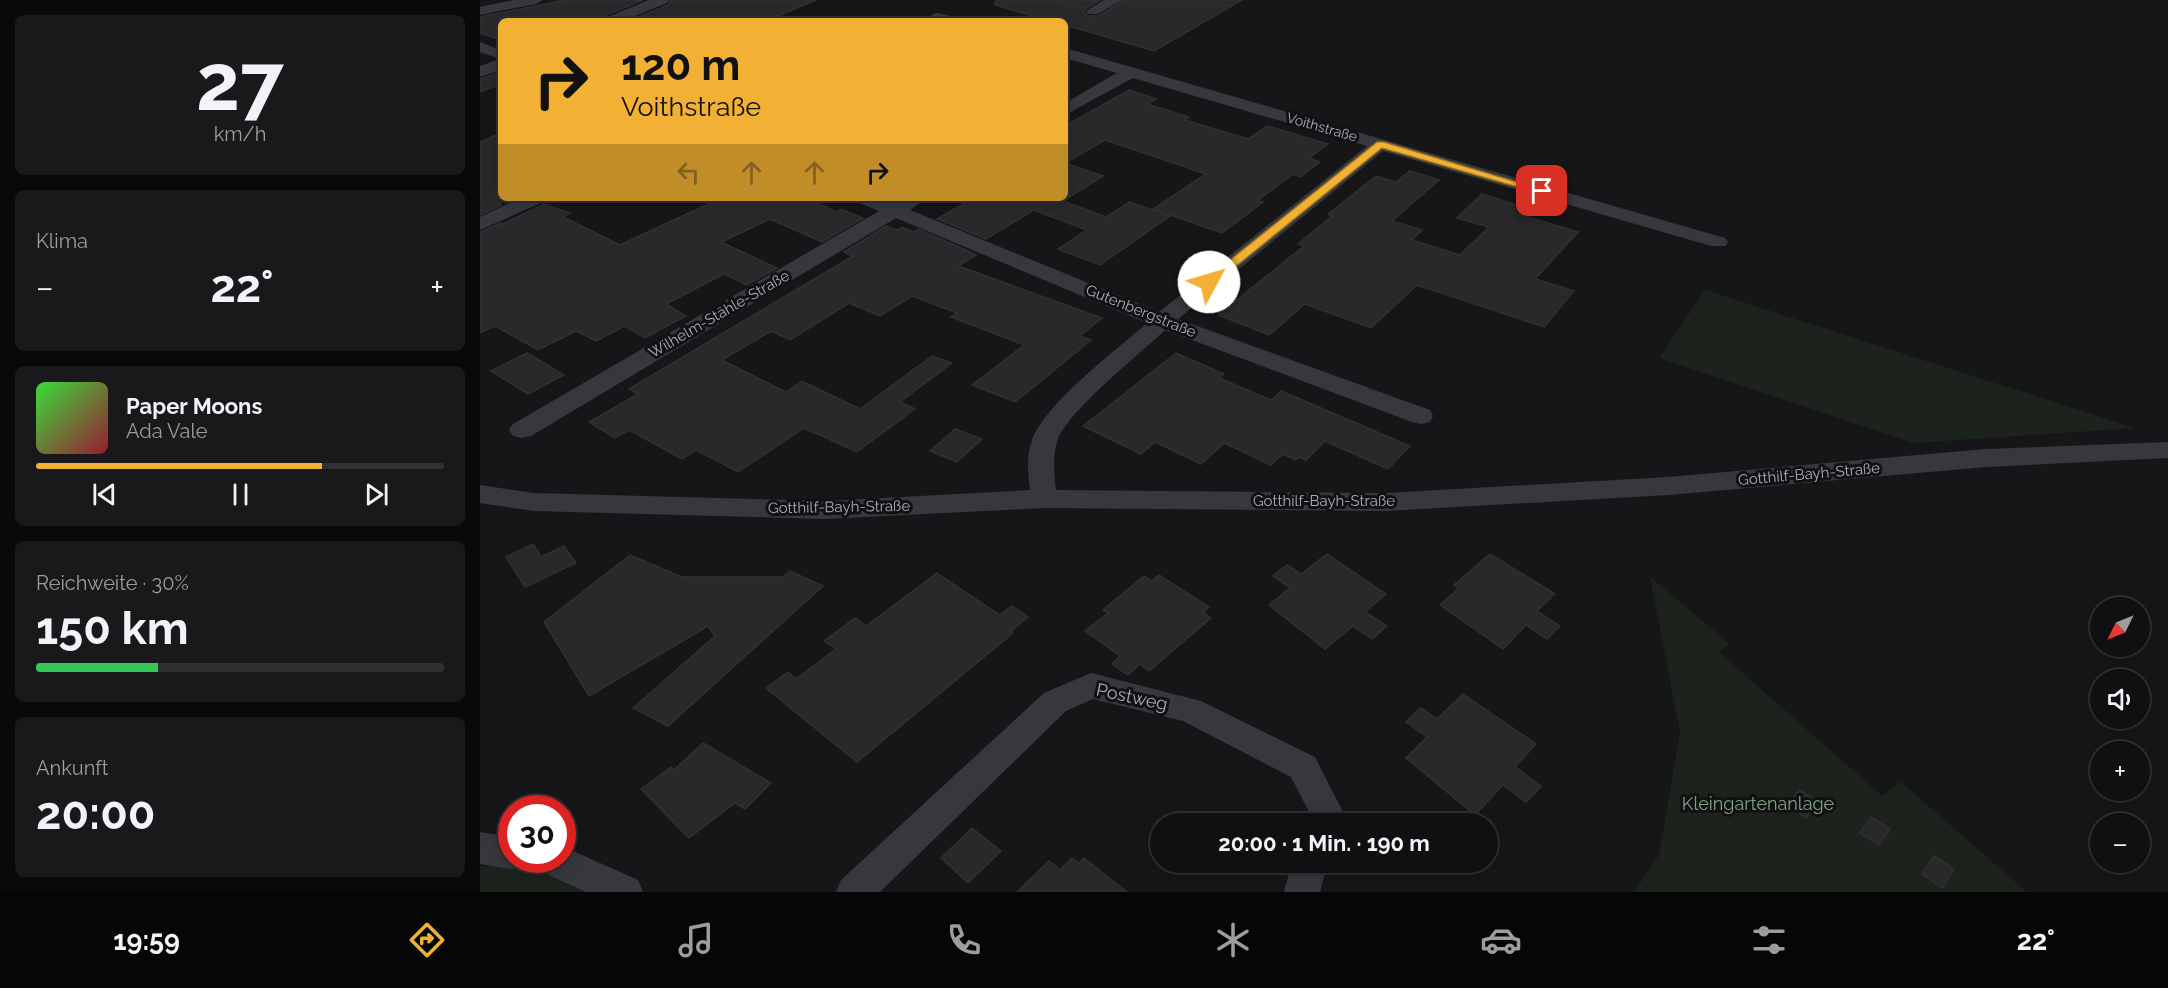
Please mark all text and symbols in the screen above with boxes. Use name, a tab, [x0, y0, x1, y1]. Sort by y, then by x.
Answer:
text: 27	[196, 37, 284, 128]
text: 120 m	[621, 41, 740, 90]
icon: right	[522, 42, 600, 120]
text: Voithstraße	[621, 91, 761, 122]
street label: Voithstraße	[1285, 109, 1359, 145]
text: km/h	[214, 122, 266, 146]
icon: left	[672, 156, 705, 189]
icon: ahead	[735, 156, 768, 189]
icon: ahead	[798, 156, 831, 189]
icon: right	[861, 156, 894, 189]
pin	[1516, 165, 1567, 216]
icon: arrive	[1525, 174, 1558, 207]
text: Klima	[36, 229, 88, 253]
position arrow	[1177, 250, 1241, 314]
text: 22°	[210, 260, 274, 313]
street label: Wilhelm-Stähle-Straße	[645, 266, 793, 362]
text: −	[36, 268, 54, 307]
text: +	[430, 268, 444, 307]
street label: Gutenbergstraße	[1083, 281, 1199, 341]
text: Paper Moons	[126, 393, 262, 419]
text: Ada Vale	[126, 419, 208, 443]
street label: Gotthilf-Bayh-Straße	[1737, 459, 1881, 489]
icon: previous	[88, 478, 121, 511]
icon: pause	[224, 478, 257, 511]
icon: next	[360, 478, 393, 511]
street label: Gotthilf-Bayh-Straße	[1253, 492, 1395, 510]
street label: Gotthilf-Bayh-Straße	[768, 497, 910, 517]
text: Reichweite · 30%	[36, 571, 189, 595]
north arrow	[2090, 597, 2150, 657]
map controls	[2090, 597, 2150, 873]
text: 150 km	[36, 602, 189, 655]
button: sound	[2090, 669, 2150, 729]
street label: Postweg	[1094, 679, 1170, 714]
button: +	[2090, 741, 2150, 801]
text: Ankunft	[36, 756, 109, 780]
text: 20:00	[36, 787, 155, 840]
park label: Kleingartenanlage	[1682, 793, 1835, 814]
speed limit sign: 30	[498, 795, 576, 873]
button: −	[2090, 813, 2150, 873]
text: 20:00 · 1 Min. · 190 m	[1218, 830, 1430, 856]
icon: directions	[406, 919, 448, 961]
icon: music	[675, 919, 717, 961]
icon: phone	[943, 919, 985, 961]
icon: climate	[1212, 919, 1254, 961]
icon: car	[1480, 919, 1522, 961]
icon: filters	[1748, 919, 1790, 961]
text: 19:59	[113, 925, 180, 956]
text: 22°	[2017, 925, 2055, 956]

